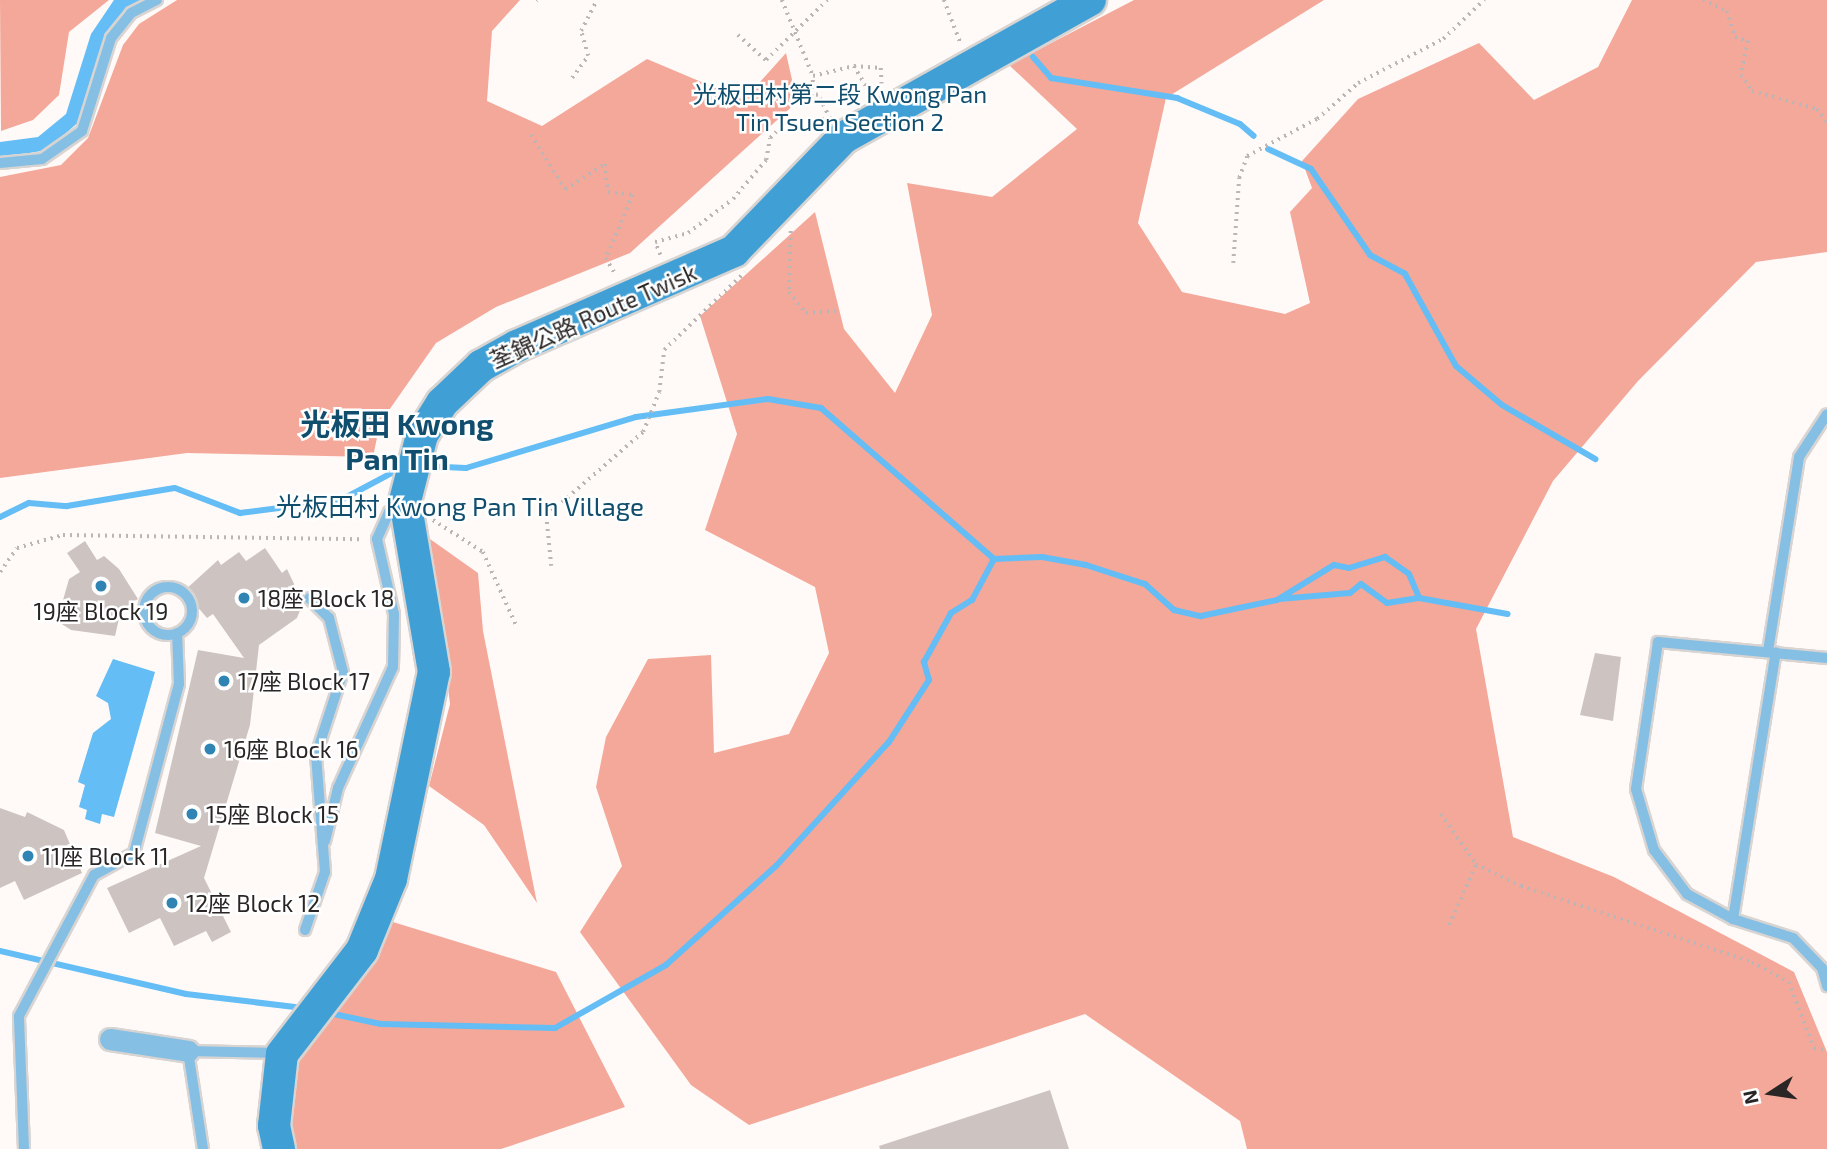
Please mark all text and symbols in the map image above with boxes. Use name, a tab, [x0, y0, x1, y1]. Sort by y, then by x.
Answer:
district label: 光板田村第二段 Kwong Pan Tin Tsuen Section 2	[693, 80, 987, 136]
street label: 荃錦公路 Route Twisk	[485, 258, 701, 374]
district label: 光板田 Kwong Pan Tin	[300, 405, 494, 476]
district label: 光板田村 Kwong Pan Tin Village	[275, 490, 645, 522]
marker: 19座 Block 19	[93, 578, 109, 594]
place label: 18座 Block 18	[258, 584, 395, 612]
marker: 18座 Block 18	[236, 590, 252, 606]
place label: 19座 Block 19	[34, 597, 168, 625]
place label: 17座 Block 17	[238, 667, 370, 695]
marker: 17座 Block 17	[216, 673, 232, 689]
place label: 16座 Block 16	[224, 735, 359, 763]
marker: 16座 Block 16	[202, 741, 218, 757]
place label: 15座 Block 15	[206, 800, 339, 828]
marker: 15座 Block 15	[184, 806, 200, 822]
place label: 11座 Block 11	[42, 842, 169, 870]
marker: 11座 Block 11	[20, 848, 36, 864]
place label: 12座 Block 12	[186, 889, 321, 917]
marker: 12座 Block 12	[164, 895, 180, 911]
north arrow	[1736, 1058, 1806, 1128]
text: N	[1737, 1088, 1763, 1107]

